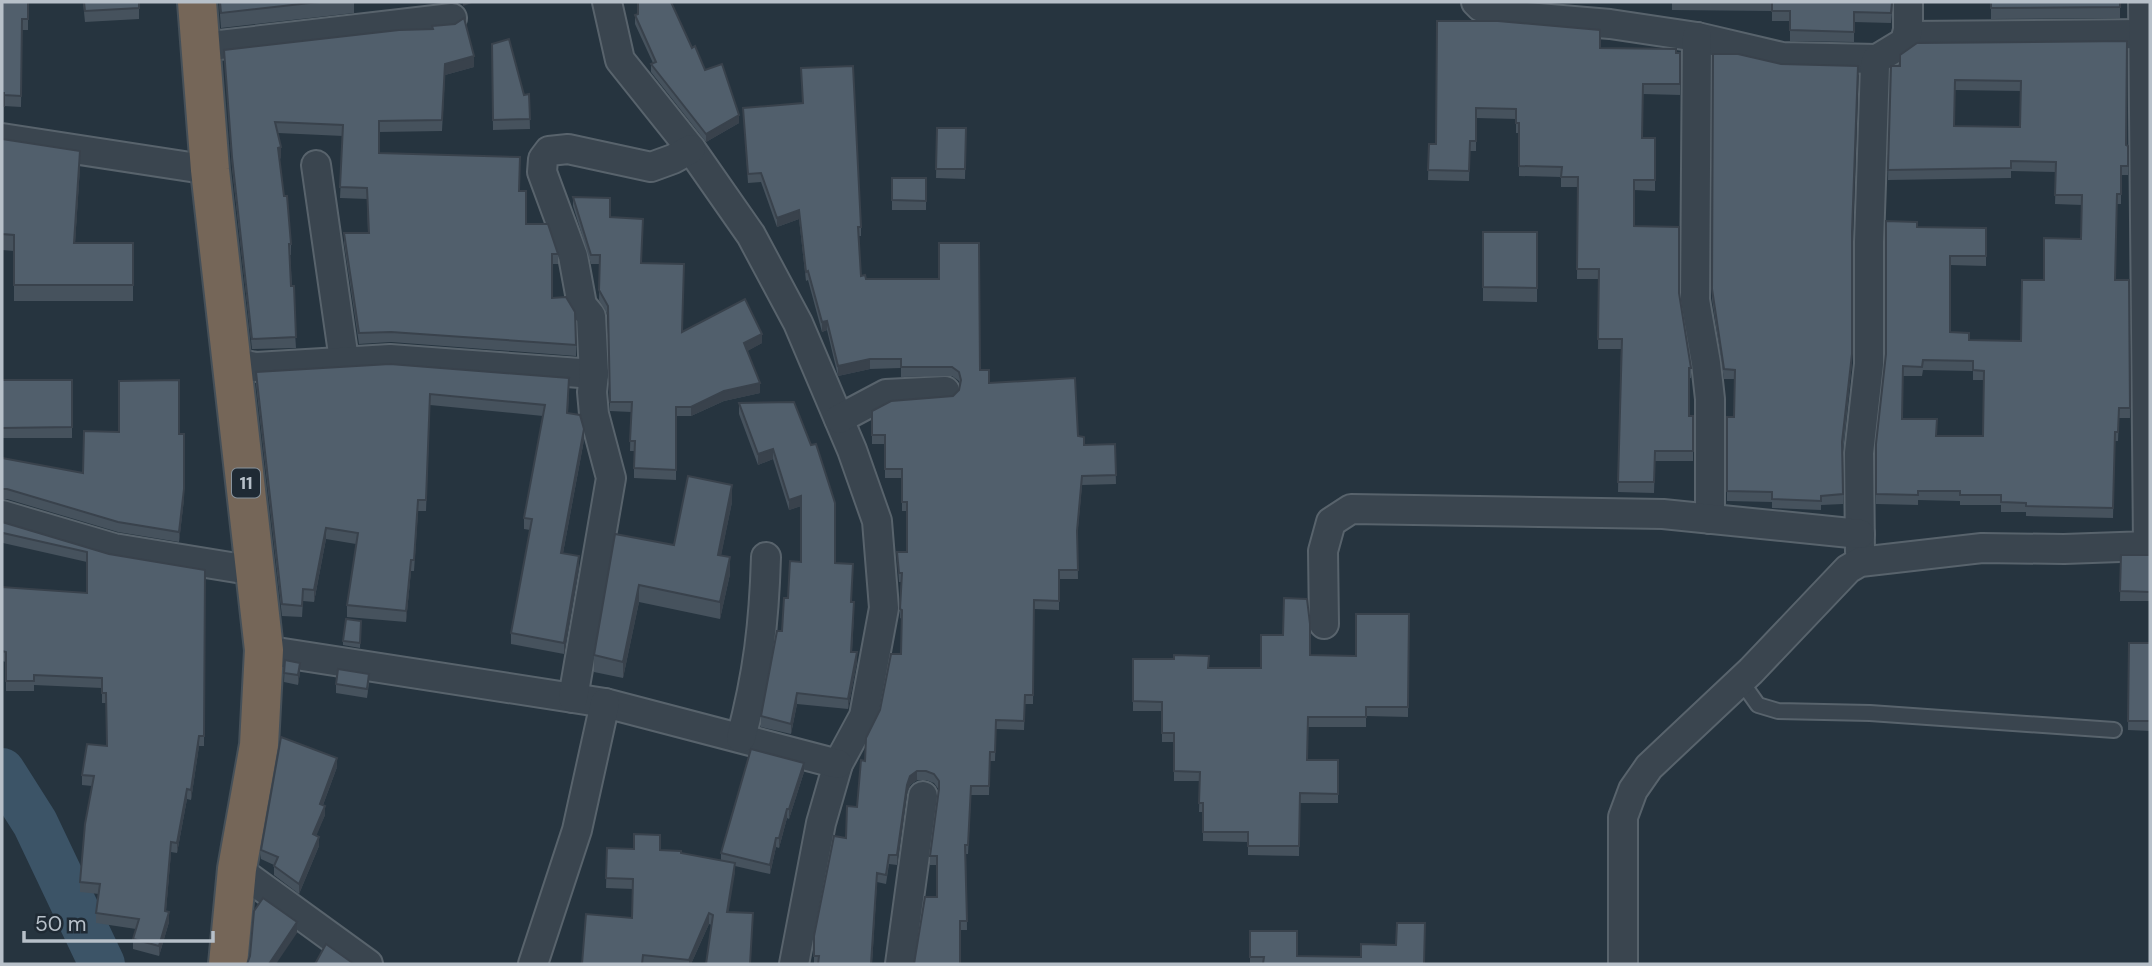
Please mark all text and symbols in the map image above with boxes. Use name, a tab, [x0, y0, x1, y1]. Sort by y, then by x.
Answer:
road number: 11	[232, 468, 260, 498]
scale bar	[24, 900, 214, 944]
text: 50 m	[35, 910, 86, 938]

